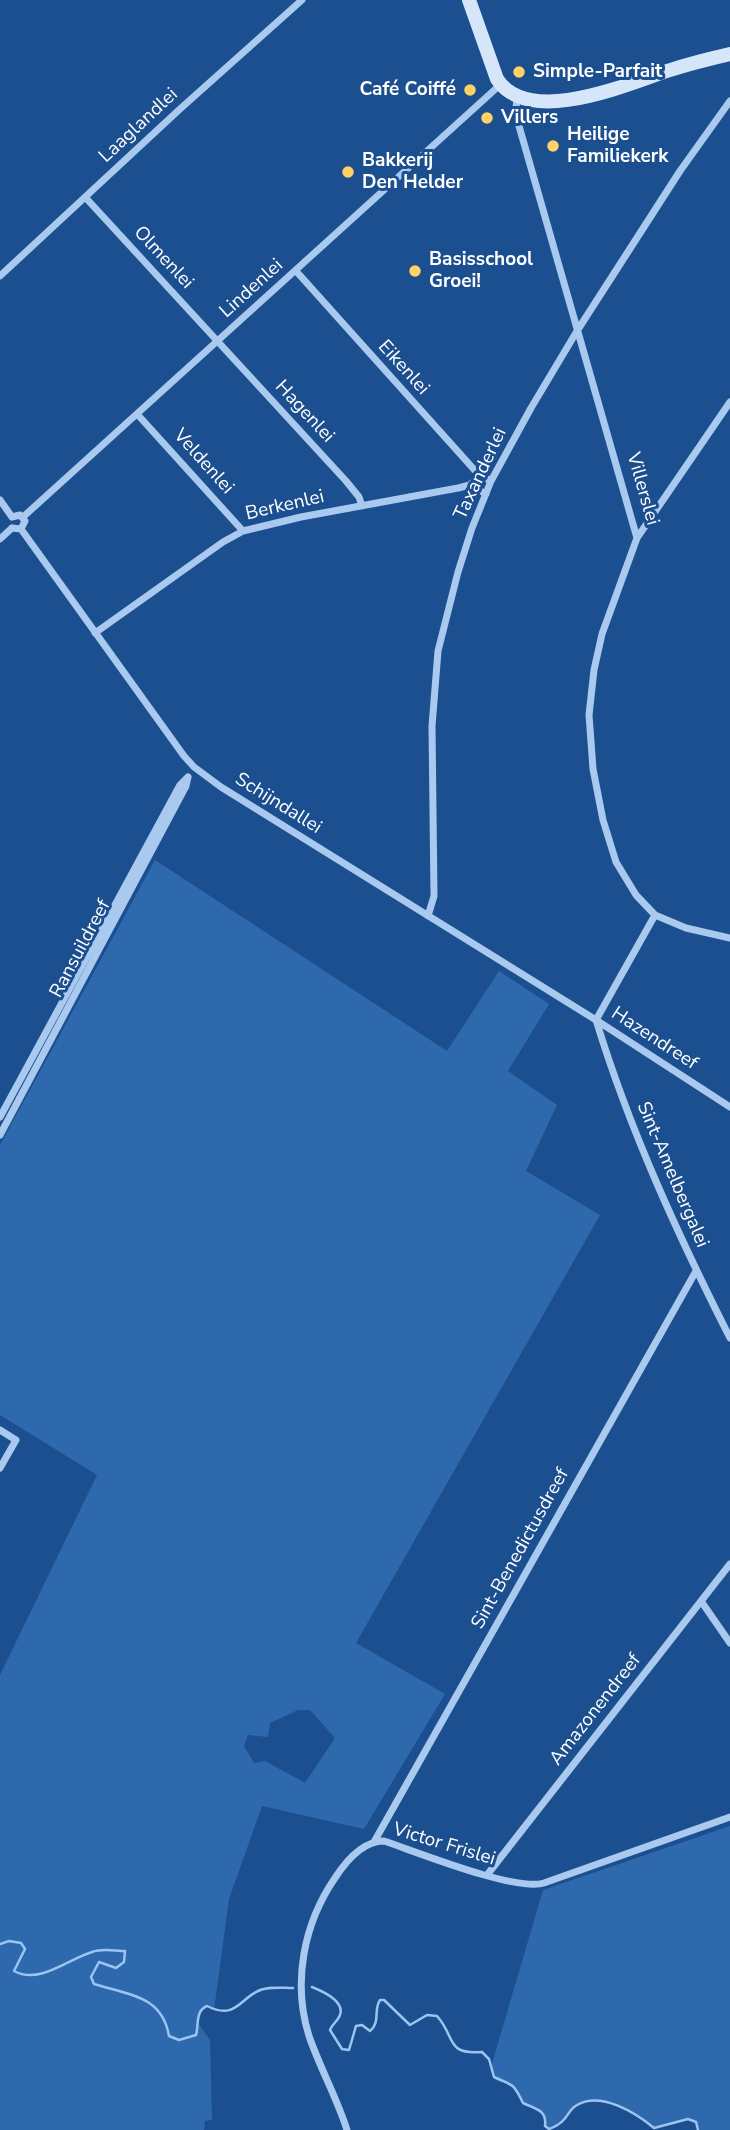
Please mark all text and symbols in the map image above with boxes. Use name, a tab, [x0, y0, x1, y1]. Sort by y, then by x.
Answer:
place label: Simple-Parfait	[533, 61, 662, 83]
marker: Simple-Parfait	[511, 64, 527, 80]
place label: Café Coiffé	[359, 79, 456, 101]
marker: Café Coiffé	[462, 82, 478, 98]
street label: Laaglandlei	[95, 84, 183, 168]
place label: Villers	[501, 107, 558, 129]
marker: Villers	[479, 110, 495, 126]
place label: Heilige Familiekerk	[567, 124, 668, 168]
marker: Heilige Familiekerk	[545, 138, 561, 154]
place label: Bakkerij Den Helder	[362, 150, 463, 194]
marker: Bakkerij Den Helder	[340, 164, 356, 180]
street label: Olmenlei	[128, 222, 198, 294]
place label: Basisschool Groei!	[429, 249, 533, 293]
street label: Lindenlei	[216, 255, 288, 323]
marker: Basisschool Groei!	[407, 263, 423, 279]
street label: Eikenlei	[373, 336, 433, 400]
street label: Hagenlei	[270, 376, 338, 448]
street label: Taxanderlei	[450, 424, 512, 524]
street label: Veldenlei	[168, 425, 238, 499]
street label: Villerslei	[621, 450, 663, 528]
street label: Berkenlei	[243, 486, 327, 526]
street label: Schijndallei	[231, 768, 325, 840]
street label: Ransuildreef	[46, 896, 116, 1002]
street label: Hazendreef	[607, 1003, 701, 1075]
street label: Sint-Amelbergalei	[631, 1099, 713, 1251]
street label: Sint-Benedictusdreef	[467, 1465, 575, 1633]
street label: Amazonendreef	[545, 1650, 647, 1770]
street label: Victor Frislei	[390, 1819, 498, 1871]

